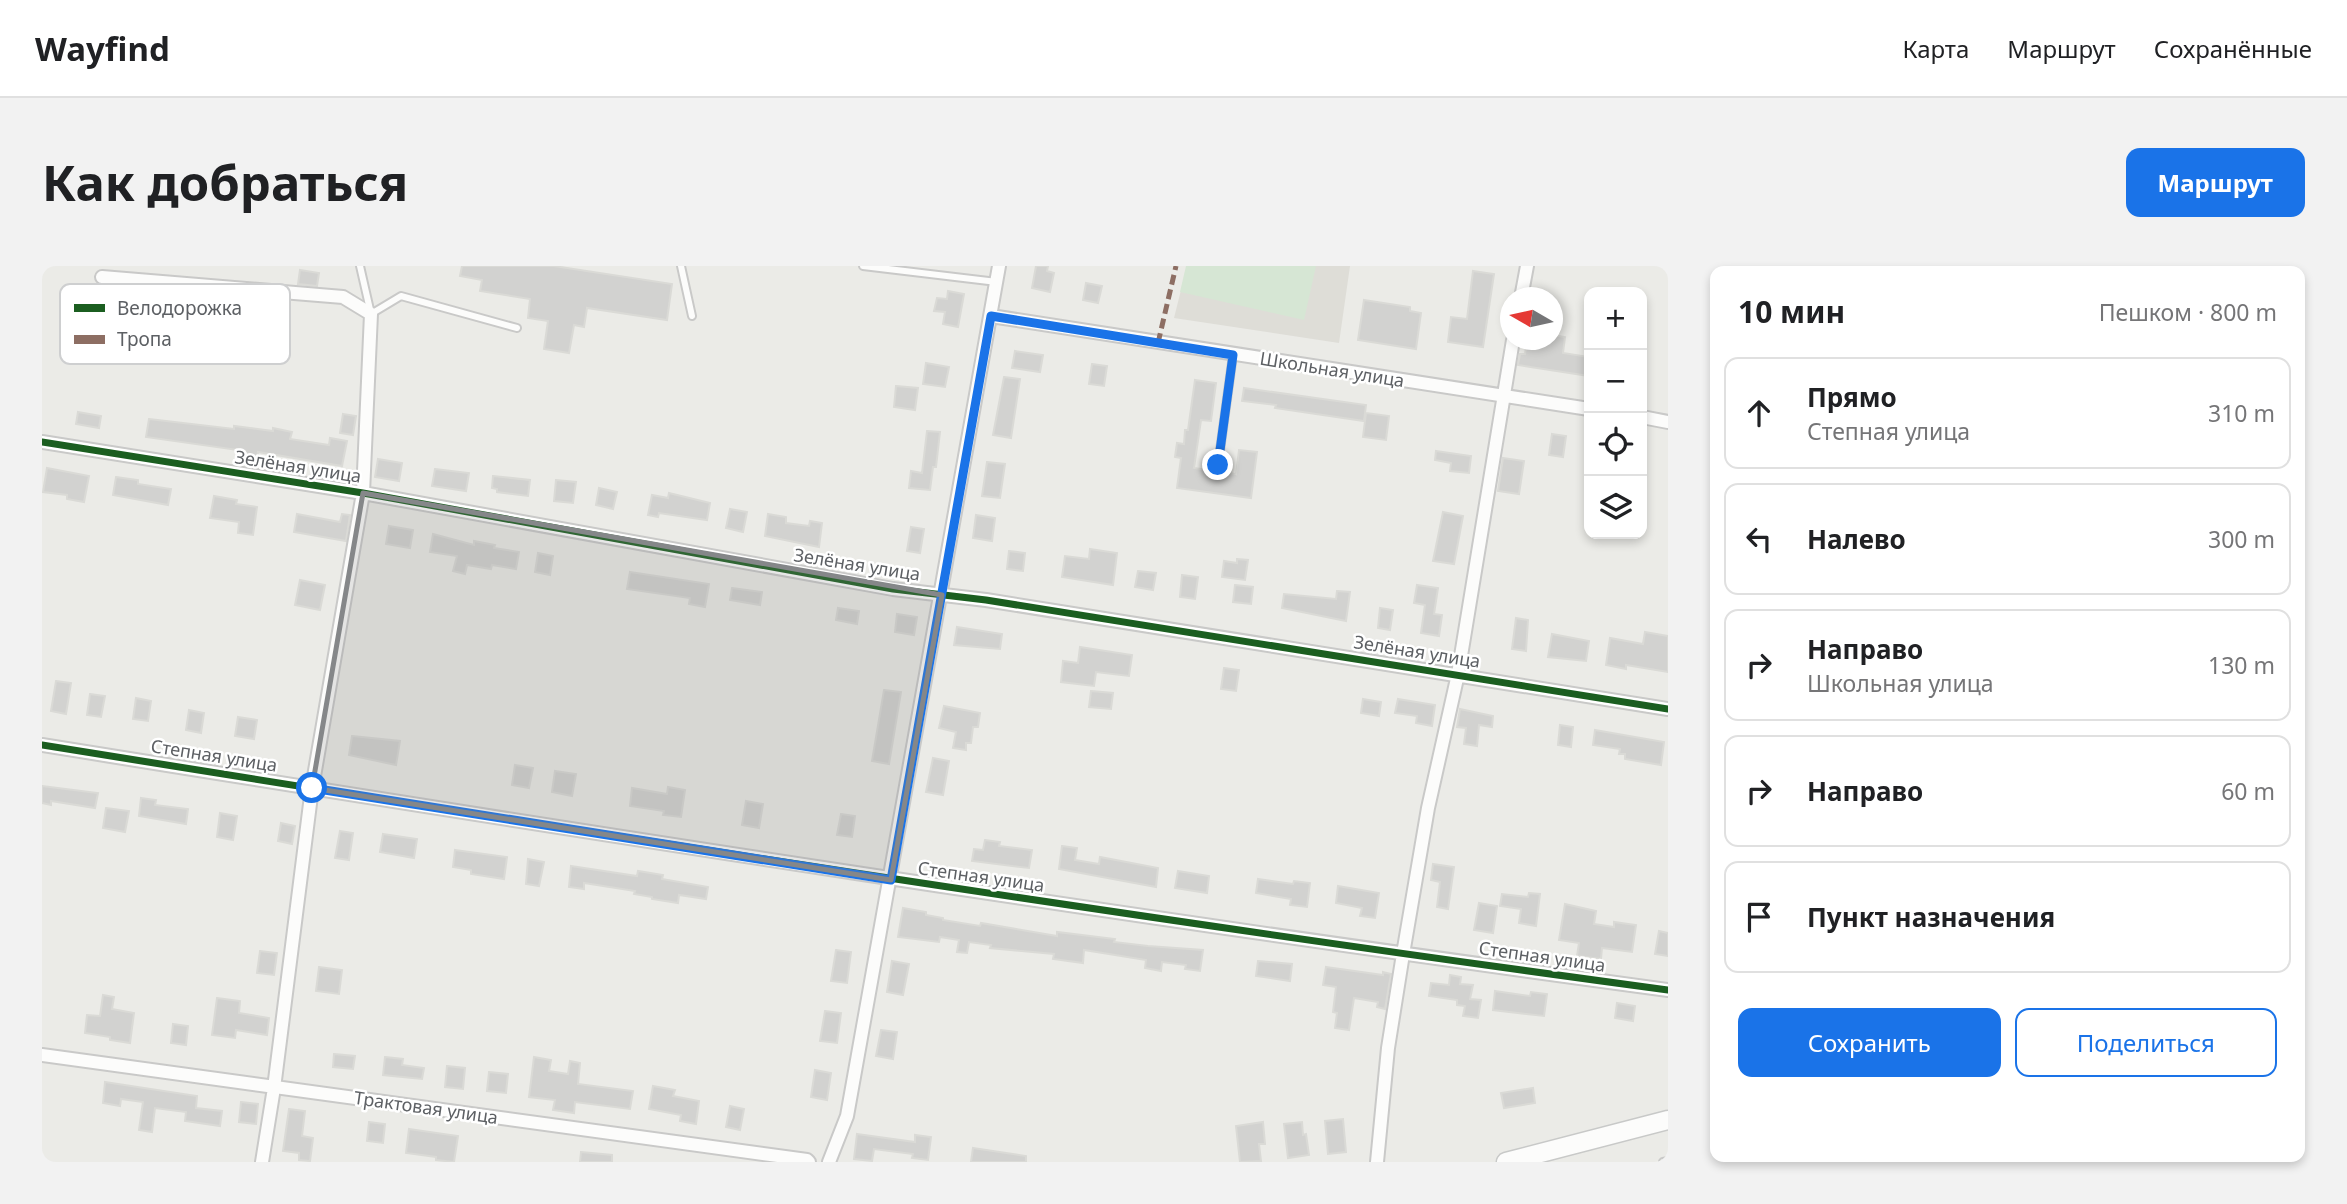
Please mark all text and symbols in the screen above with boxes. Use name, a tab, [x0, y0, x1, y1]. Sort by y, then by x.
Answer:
text: Wayfind	[35, 26, 170, 71]
text: Карта	[1902, 32, 1969, 65]
text: Маршрут	[2007, 32, 2116, 65]
text: Сохранённые	[2154, 32, 2312, 65]
button: Маршрут	[2126, 148, 2305, 217]
text: Как добраться	[42, 149, 408, 215]
legend	[60, 284, 290, 364]
north arrow	[1500, 287, 1563, 350]
map controls	[1584, 287, 1647, 539]
button: +	[1584, 287, 1647, 350]
text: 10 мин	[1738, 291, 1845, 332]
text: Велодорожка	[117, 295, 242, 321]
text: Пешком · 800 m	[2099, 296, 2277, 328]
text: Тропа	[117, 326, 172, 352]
street label: Школьная улица	[1258, 346, 1406, 392]
button: −	[1584, 350, 1647, 413]
text: Прямо	[1807, 379, 1897, 415]
icon: ahead	[1740, 394, 1778, 432]
text: 310 m	[2208, 397, 2275, 429]
button: locate	[1584, 413, 1647, 476]
text: Степная улица	[1807, 415, 1970, 447]
street label: Зелёная улица	[233, 444, 363, 488]
route end	[1202, 449, 1233, 480]
button: layers	[1584, 476, 1647, 539]
icon: left	[1740, 520, 1778, 558]
text: Налево	[1807, 521, 1906, 557]
text: 300 m	[2208, 523, 2275, 555]
street label: Зелёная улица	[792, 542, 922, 586]
street label: Зелёная улица	[1352, 629, 1482, 673]
text: Направо	[1807, 631, 1923, 667]
icon: right	[1740, 646, 1778, 684]
text: 130 m	[2208, 649, 2275, 681]
text: Школьная улица	[1807, 667, 1994, 699]
street label: Степная улица	[149, 733, 279, 777]
route start	[296, 772, 327, 803]
icon: right	[1740, 772, 1778, 810]
text: Направо	[1807, 773, 1923, 809]
text: 60 m	[2221, 775, 2275, 807]
street label: Степная улица	[916, 855, 1046, 897]
icon: arrive	[1740, 898, 1778, 936]
text: Пункт назначения	[1807, 899, 2055, 935]
street label: Степная улица	[1477, 935, 1607, 977]
button: Сохранить	[1738, 1008, 2001, 1077]
button: Поделиться	[2015, 1008, 2277, 1077]
street label: Трактовая улица	[353, 1085, 500, 1129]

